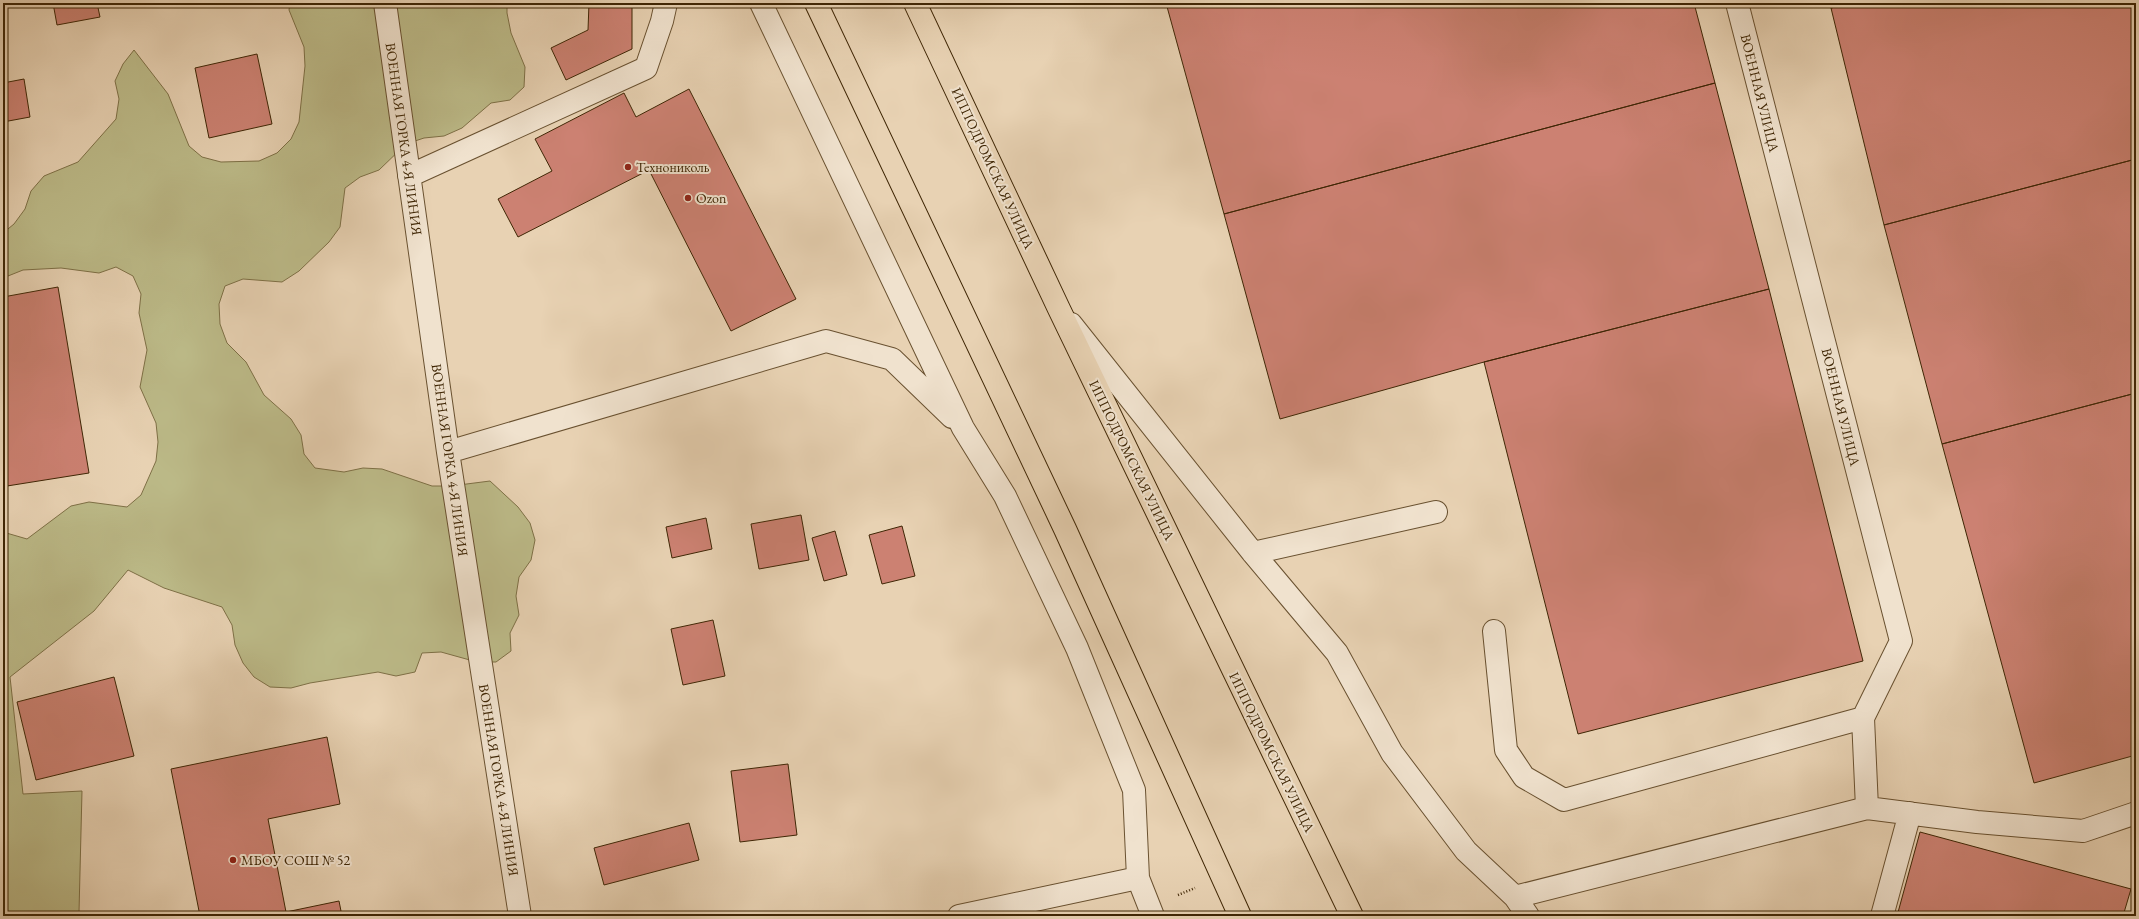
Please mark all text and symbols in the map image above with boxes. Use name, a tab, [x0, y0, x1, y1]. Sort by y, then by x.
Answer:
street label: ВОЕННАЯ УЛИЦА	[1737, 32, 1783, 154]
street label: ВОЕННАЯ ГОРКА 4-Я ЛИНИЯ	[382, 41, 427, 237]
street label: ИППОДРОМСКАЯ УЛИЦА	[948, 84, 1039, 252]
place label: Технониколь	[636, 158, 710, 176]
marker: Технониколь	[623, 162, 633, 172]
place label: Ozon	[696, 189, 727, 207]
marker: Ozon	[683, 193, 693, 203]
street label: ВОЕННАЯ УЛИЦА	[1818, 346, 1864, 468]
street label: ВОЕННАЯ ГОРКА 4-Я ЛИНИЯ	[428, 362, 473, 558]
street label: ИППОДРОМСКАЯ УЛИЦА	[1085, 377, 1179, 544]
street label: ИППОДРОМСКАЯ УЛИЦА	[1225, 669, 1319, 836]
street label: ВОЕННАЯ ГОРКА 4-Я ЛИНИЯ	[475, 683, 523, 878]
place label: МБОУ СОШ № 52	[241, 851, 351, 869]
marker: МБОУ СОШ № 52	[228, 855, 238, 865]

